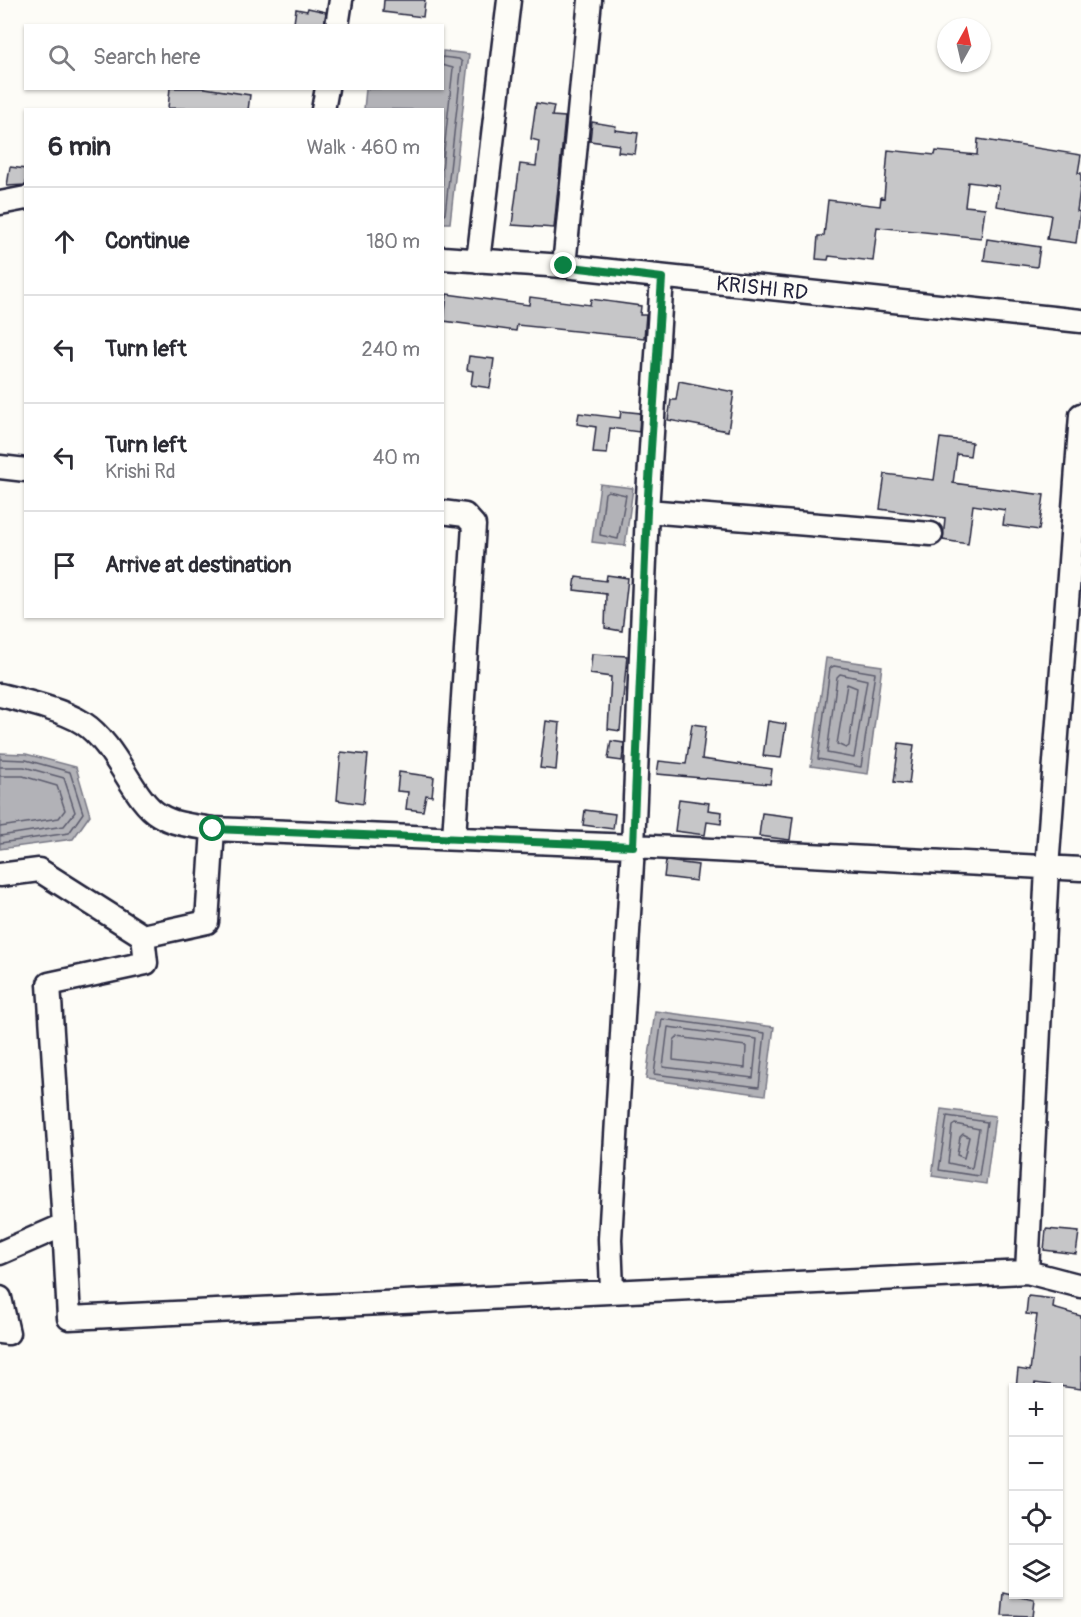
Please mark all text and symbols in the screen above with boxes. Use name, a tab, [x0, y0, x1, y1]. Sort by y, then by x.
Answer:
north arrow	[937, 18, 991, 72]
search box	[24, 24, 444, 90]
icon: search	[45, 41, 78, 74]
text: Search here	[93, 43, 200, 71]
text: 6 min	[48, 131, 111, 163]
text: Walk · 460 m	[306, 135, 420, 160]
icon: ahead	[48, 225, 81, 258]
text: Continue	[105, 227, 189, 255]
text: 180 m	[366, 229, 420, 254]
route end	[550, 252, 576, 278]
street label: KRISHI RD	[715, 270, 809, 307]
icon: left	[48, 333, 81, 366]
text: Turn left	[105, 335, 187, 363]
text: 240 m	[361, 337, 420, 362]
text: Turn left	[105, 431, 187, 459]
icon: left	[48, 441, 81, 474]
text: 40 m	[373, 445, 420, 470]
text: Krishi Rd	[105, 459, 176, 484]
icon: arrive	[48, 549, 81, 582]
text: Arrive at destination	[105, 551, 291, 579]
route start	[199, 815, 225, 841]
map controls	[1009, 1383, 1063, 1599]
button: +	[1009, 1383, 1063, 1437]
button: −	[1009, 1437, 1063, 1491]
button: locate	[1009, 1491, 1063, 1545]
button: layers	[1009, 1545, 1063, 1599]

